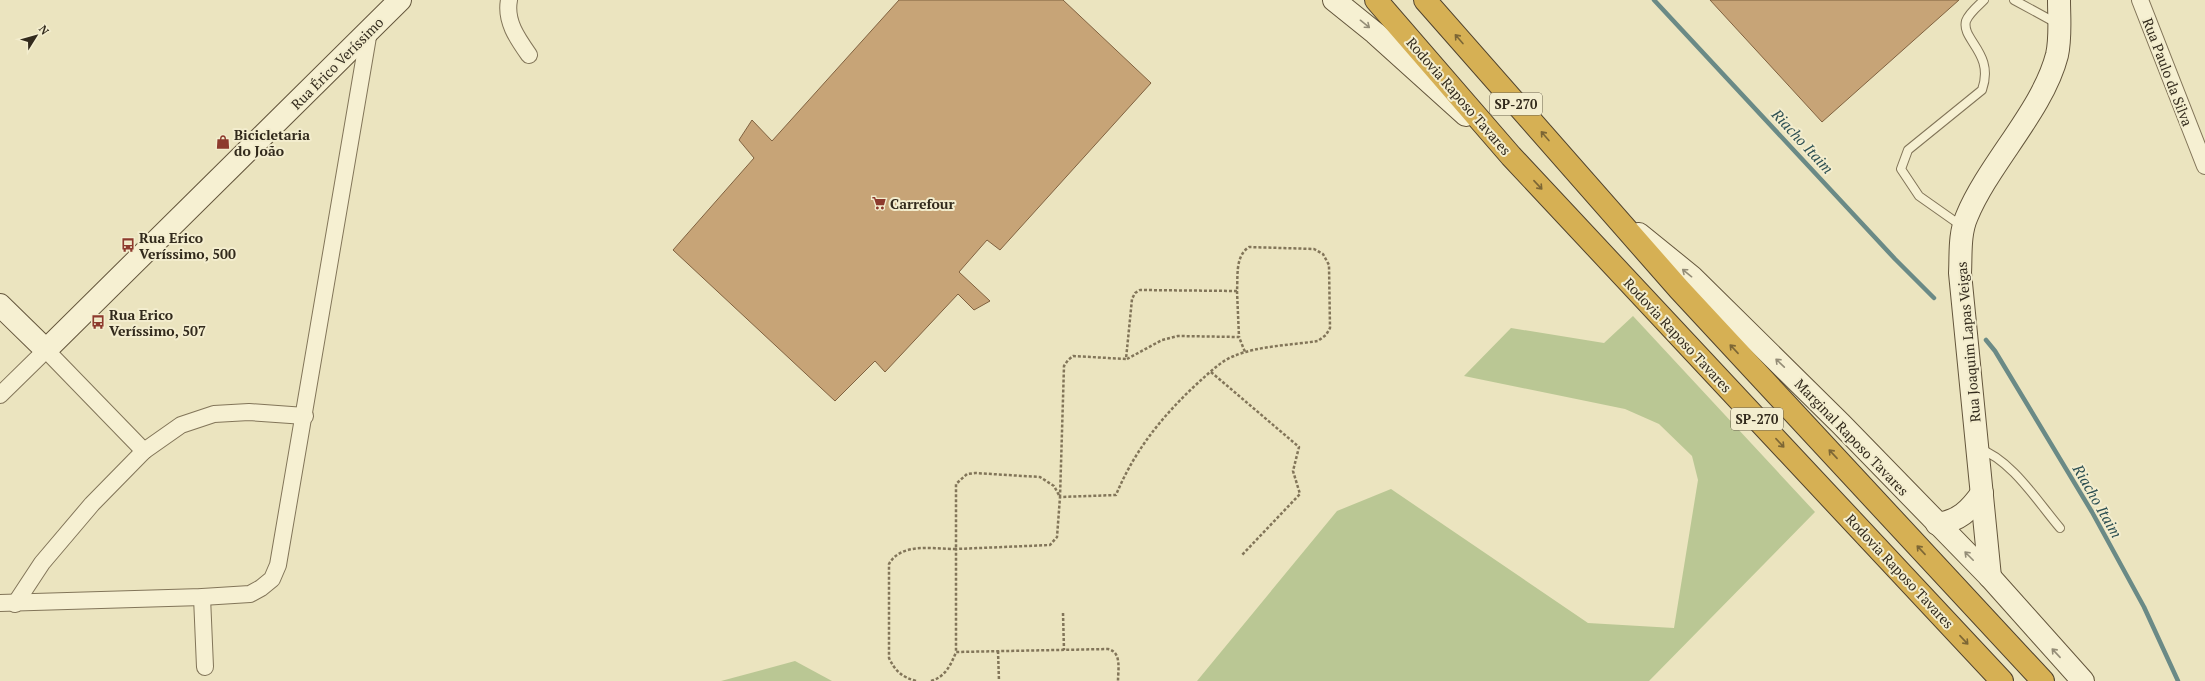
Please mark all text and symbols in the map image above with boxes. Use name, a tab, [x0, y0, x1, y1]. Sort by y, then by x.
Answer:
street label: Rua Érico Veríssimo	[287, 13, 387, 113]
street label: Rua Paulo da Silva	[2139, 15, 2197, 129]
north arrow	[16, 16, 56, 56]
one-way arrow	[1359, 20, 1370, 29]
text: N	[36, 22, 52, 38]
street label: Rodovia Raposo Tavares	[1403, 33, 1515, 159]
one-way arrow	[1455, 34, 1464, 44]
road number: SP-270	[1490, 93, 1542, 115]
water label: Riacho Itaim	[1767, 104, 1838, 178]
place label: Bicicletaria do João	[234, 125, 310, 160]
one-way arrow	[1540, 131, 1549, 142]
shop icon: Bicicletaria do João	[215, 134, 231, 150]
one-way arrow	[1533, 179, 1542, 189]
place label: Carrefour	[890, 194, 955, 213]
supermarket icon: Carrefour	[871, 195, 887, 211]
place label: Rua Erico Veríssimo, 500	[139, 228, 236, 263]
bus stop icon: Rua Erico Veríssimo, 500	[120, 237, 136, 253]
street label: Rua Joaquim Lapas Veigas	[1952, 261, 1984, 423]
one-way arrow	[1681, 268, 1692, 277]
street label: Rodovia Raposo Tavares	[1620, 274, 1736, 396]
place label: Rua Erico Veríssimo, 507	[109, 305, 206, 340]
bus stop icon: Rua Erico Veríssimo, 507	[90, 314, 106, 330]
one-way arrow	[1730, 344, 1739, 354]
one-way arrow	[1775, 358, 1785, 368]
street label: Marginal Raposo Tavares	[1791, 374, 1913, 500]
road number: SP-270	[1731, 408, 1783, 430]
one-way arrow	[1775, 438, 1784, 448]
one-way arrow	[1828, 449, 1837, 460]
water label: Riacho Itaim	[2068, 460, 2127, 541]
street label: Rodovia Raposo Tavares	[1842, 510, 1958, 632]
one-way arrow	[1916, 545, 1926, 555]
one-way arrow	[1964, 551, 1974, 561]
one-way arrow	[1959, 635, 1969, 645]
one-way arrow	[2052, 648, 2061, 658]

